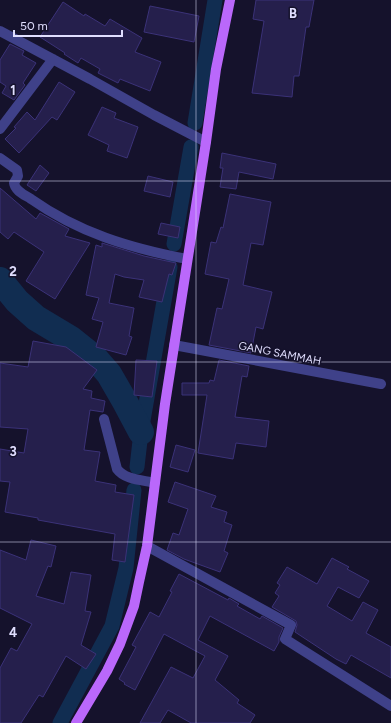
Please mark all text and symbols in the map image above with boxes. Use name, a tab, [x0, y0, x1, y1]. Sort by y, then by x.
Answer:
text: B	[289, 6, 297, 21]
scale bar	[14, 12, 122, 38]
text: 50 m	[20, 19, 48, 33]
text: 1	[10, 83, 16, 98]
text: 2	[9, 264, 17, 279]
street label: GANG SAMMAH	[238, 339, 322, 368]
text: 3	[9, 444, 17, 459]
text: 4	[9, 625, 17, 640]

